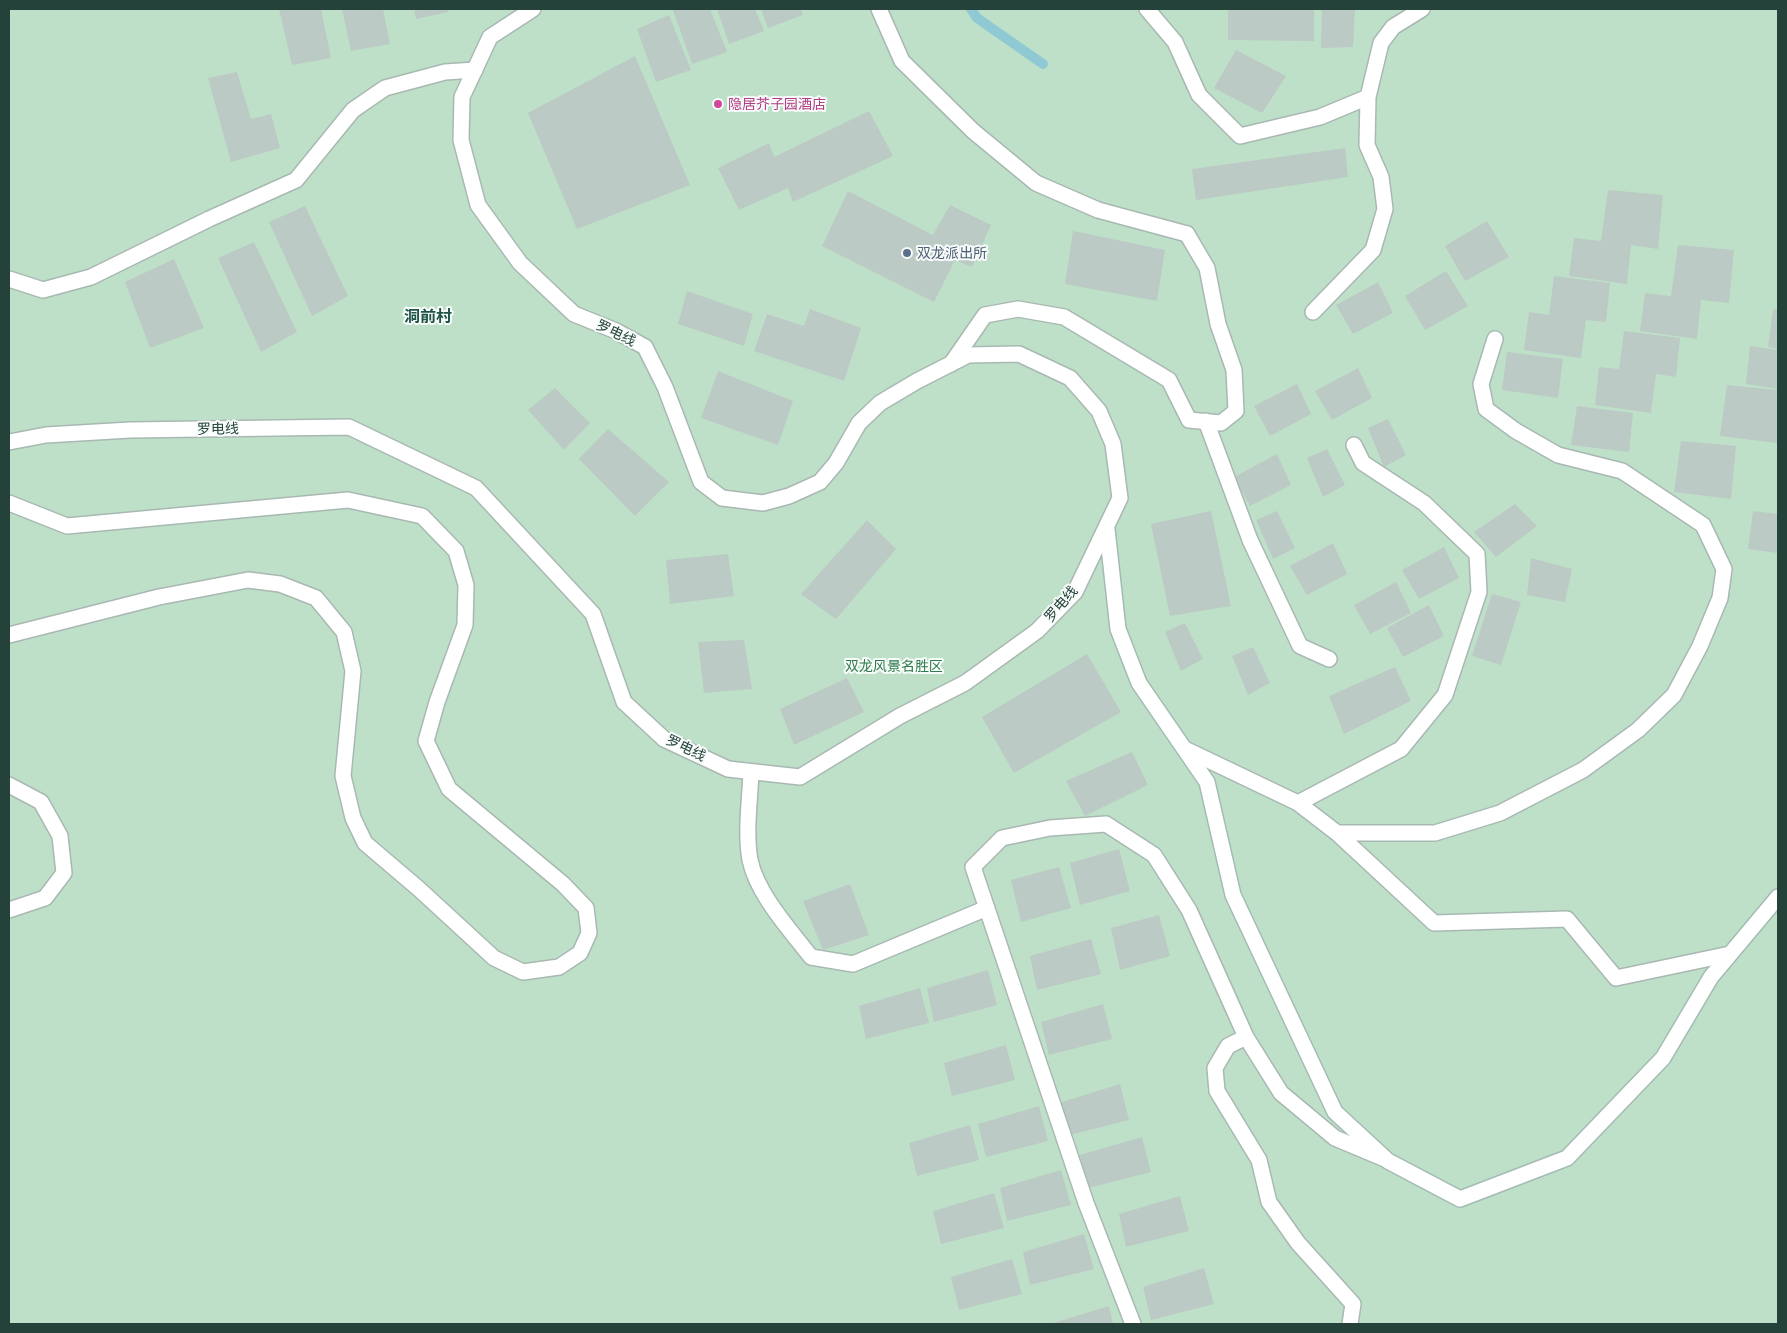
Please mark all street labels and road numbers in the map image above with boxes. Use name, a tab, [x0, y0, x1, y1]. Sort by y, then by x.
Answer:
street label: 罗电线	[593, 316, 639, 350]
street label: 罗电线	[197, 420, 239, 438]
street label: 罗电线	[1041, 583, 1081, 625]
street label: 罗电线	[663, 731, 709, 765]

